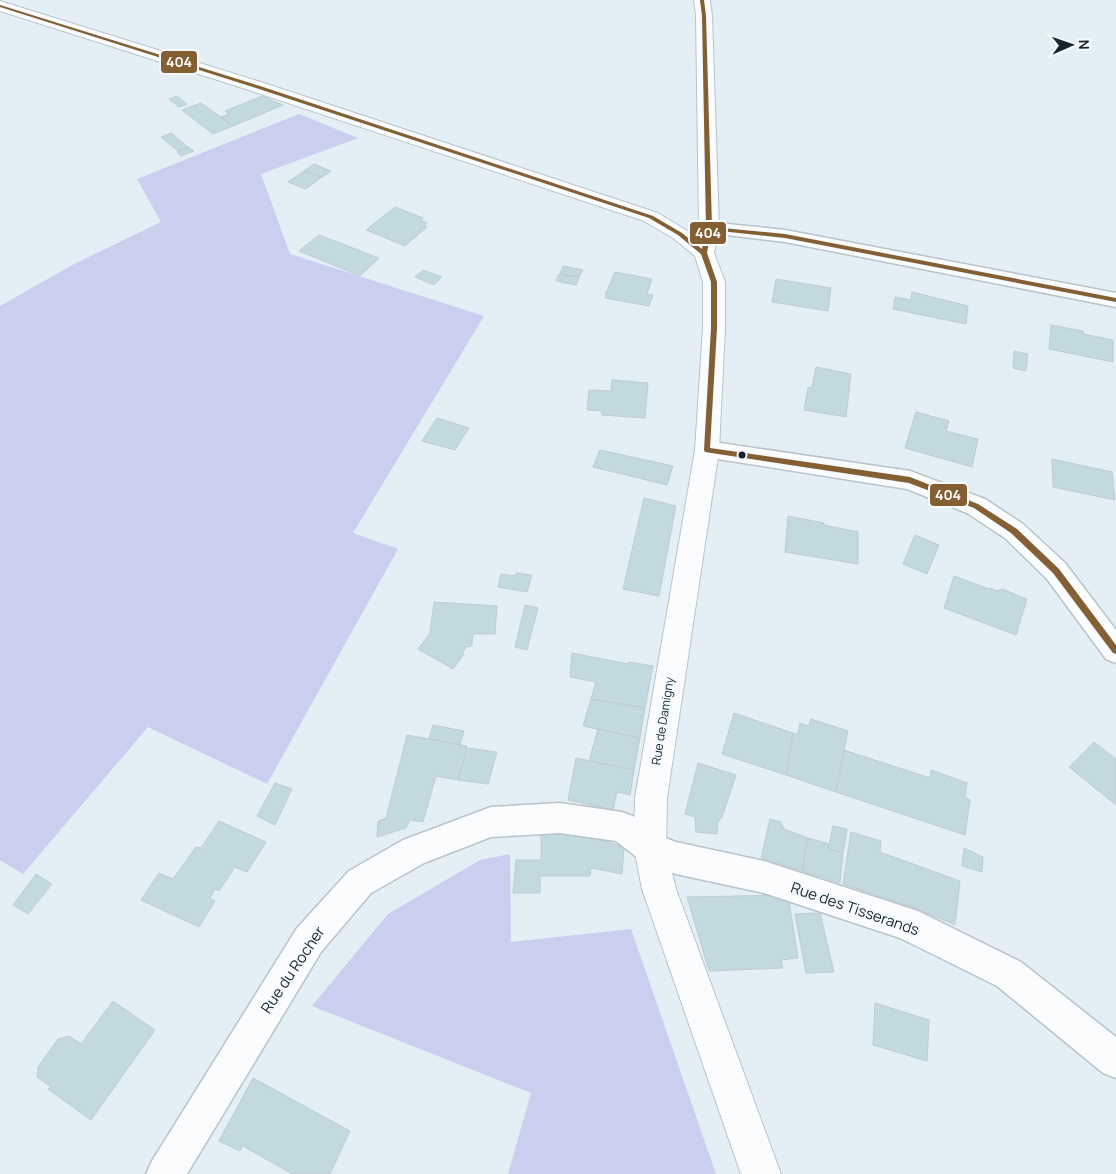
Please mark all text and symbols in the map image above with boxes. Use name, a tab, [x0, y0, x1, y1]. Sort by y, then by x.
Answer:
north arrow	[1046, 20, 1096, 70]
text: N	[1075, 39, 1094, 50]
line badge: 404	[160, 50, 198, 74]
text: 404	[166, 52, 192, 71]
line badge: 404	[689, 221, 727, 245]
text: 404	[695, 223, 721, 242]
unlabelled marker	[737, 450, 747, 460]
line badge: 404	[929, 483, 968, 507]
text: 404	[935, 485, 961, 504]
street label: Rue de Damigny	[647, 675, 678, 766]
street label: Rue des Tisserands	[788, 877, 922, 940]
street label: Rue du Rocher	[256, 922, 330, 1017]

